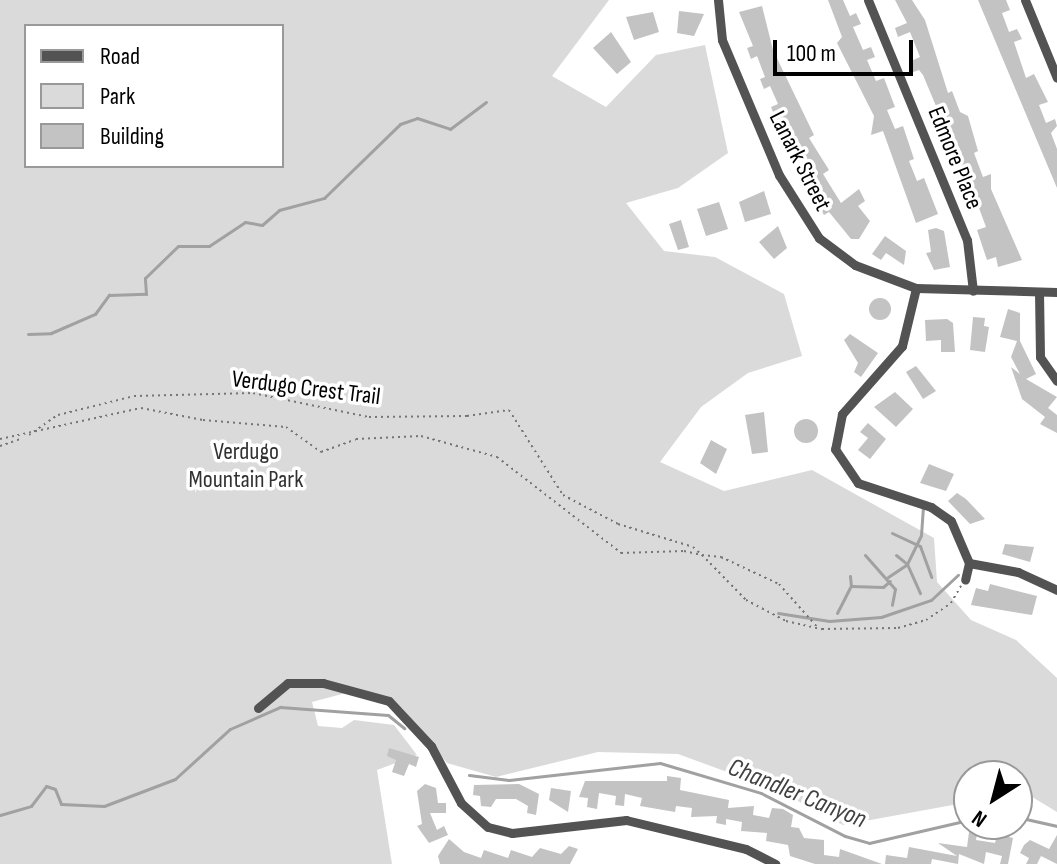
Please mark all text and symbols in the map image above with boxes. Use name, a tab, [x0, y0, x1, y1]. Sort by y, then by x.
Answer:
legend	[24, 24, 284, 168]
scale bar	[777, 24, 917, 74]
text: 100 m	[787, 39, 836, 68]
text: Road	[100, 42, 140, 71]
text: Park	[100, 82, 135, 111]
street label: Edmore Place	[921, 103, 989, 213]
street label: Lanark Street	[763, 106, 837, 216]
text: Building	[100, 122, 164, 151]
street label: Verdugo Crest Trail	[230, 365, 382, 411]
park label: Verdugo Mountain Park	[189, 438, 303, 494]
water label: Chandler Canyon	[723, 752, 871, 836]
north arrow	[953, 760, 1033, 840]
text: N	[967, 804, 992, 833]

